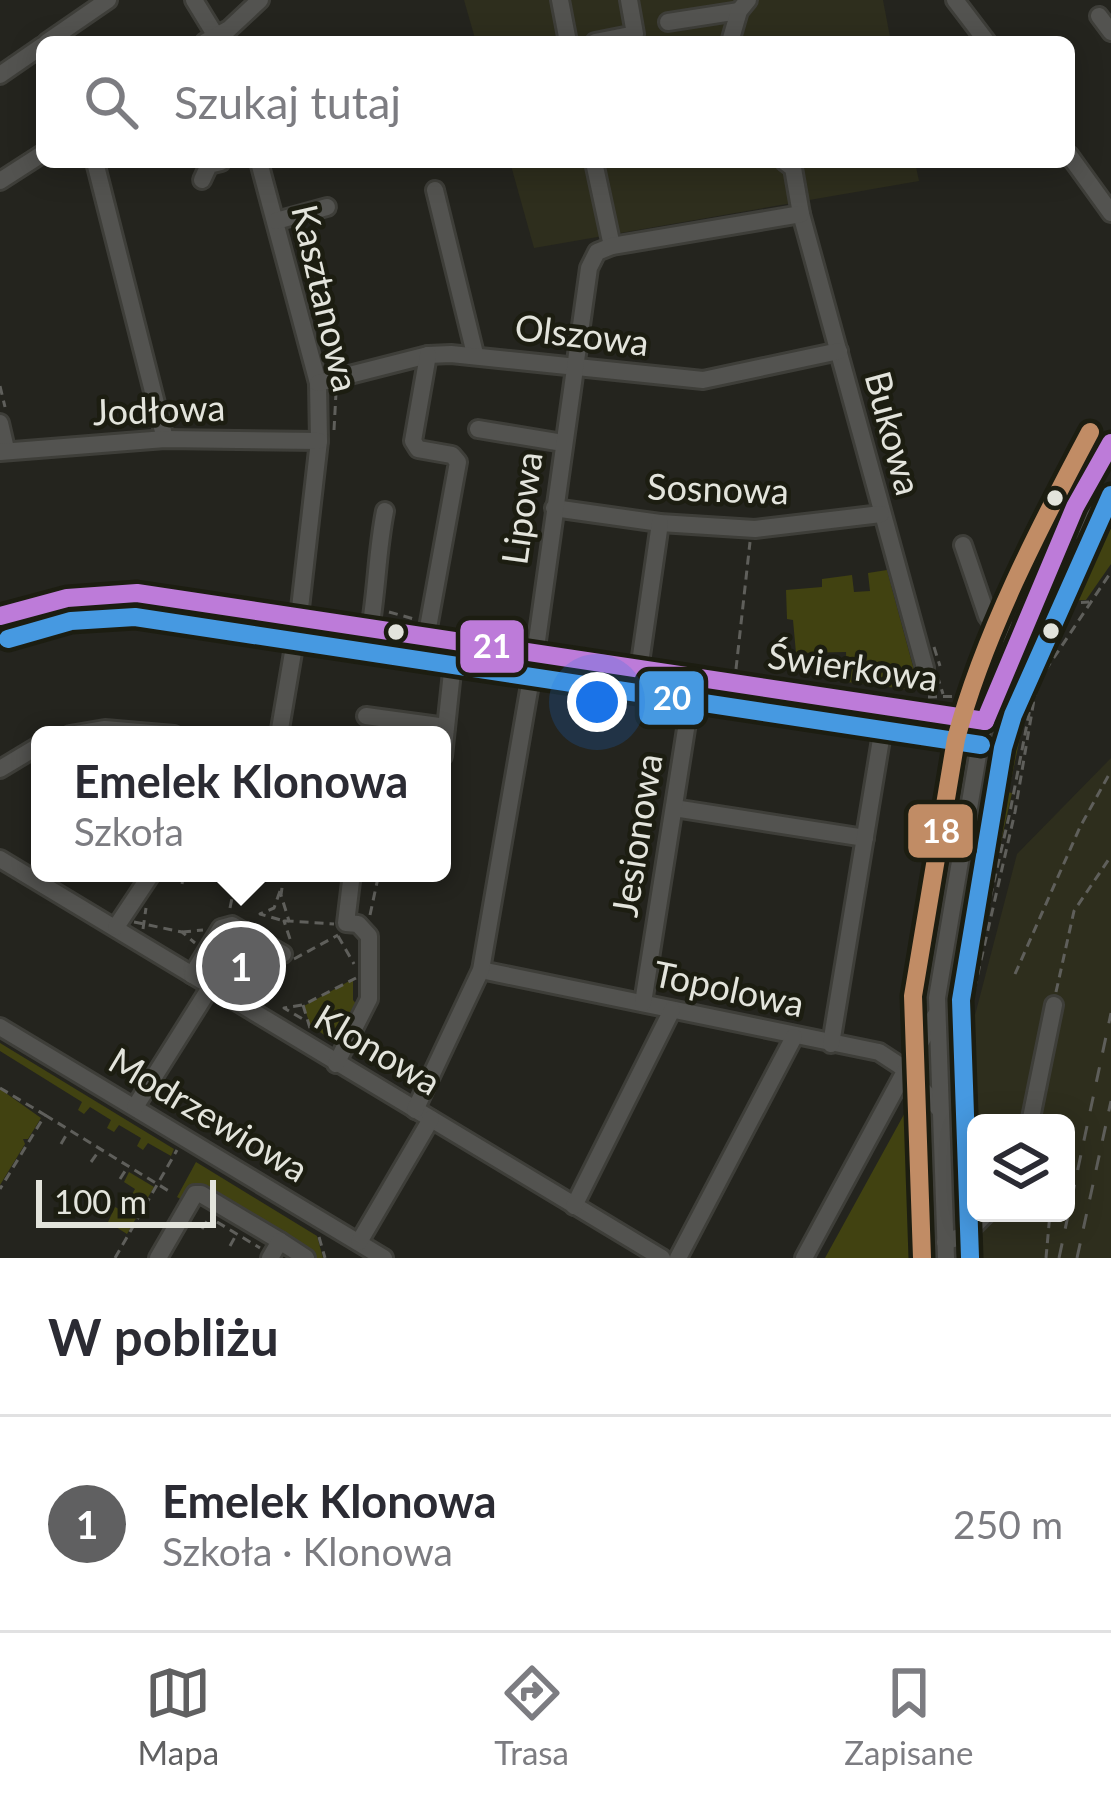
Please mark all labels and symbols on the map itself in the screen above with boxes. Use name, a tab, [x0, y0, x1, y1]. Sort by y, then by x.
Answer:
street label: Kasztanowa	[283, 200, 369, 396]
street label: Olszowa	[513, 304, 651, 364]
street label: Bukowa	[856, 366, 932, 500]
street label: Jodłowa	[92, 385, 226, 433]
street label: Lipowa	[491, 449, 551, 567]
street label: Sosnowa	[646, 464, 790, 512]
unlabelled marker	[1044, 487, 1066, 509]
line badge: 21	[458, 618, 526, 675]
unlabelled marker	[1040, 620, 1062, 642]
unlabelled marker	[385, 621, 407, 643]
text: 21	[473, 625, 511, 665]
street label: Świerkowa	[765, 632, 941, 700]
line badge: 20	[637, 669, 706, 727]
your location	[567, 672, 627, 732]
text: 20	[653, 677, 691, 717]
street label: Jesionowa	[601, 750, 671, 920]
line badge: 18	[906, 802, 975, 860]
text: 18	[922, 810, 960, 850]
pin: 1	[202, 921, 280, 1011]
street label: Topolowa	[650, 951, 808, 1025]
street label: Klonowa	[307, 994, 449, 1104]
street label: Modrzewiowa	[102, 1037, 316, 1191]
scale bar	[36, 1174, 216, 1227]

